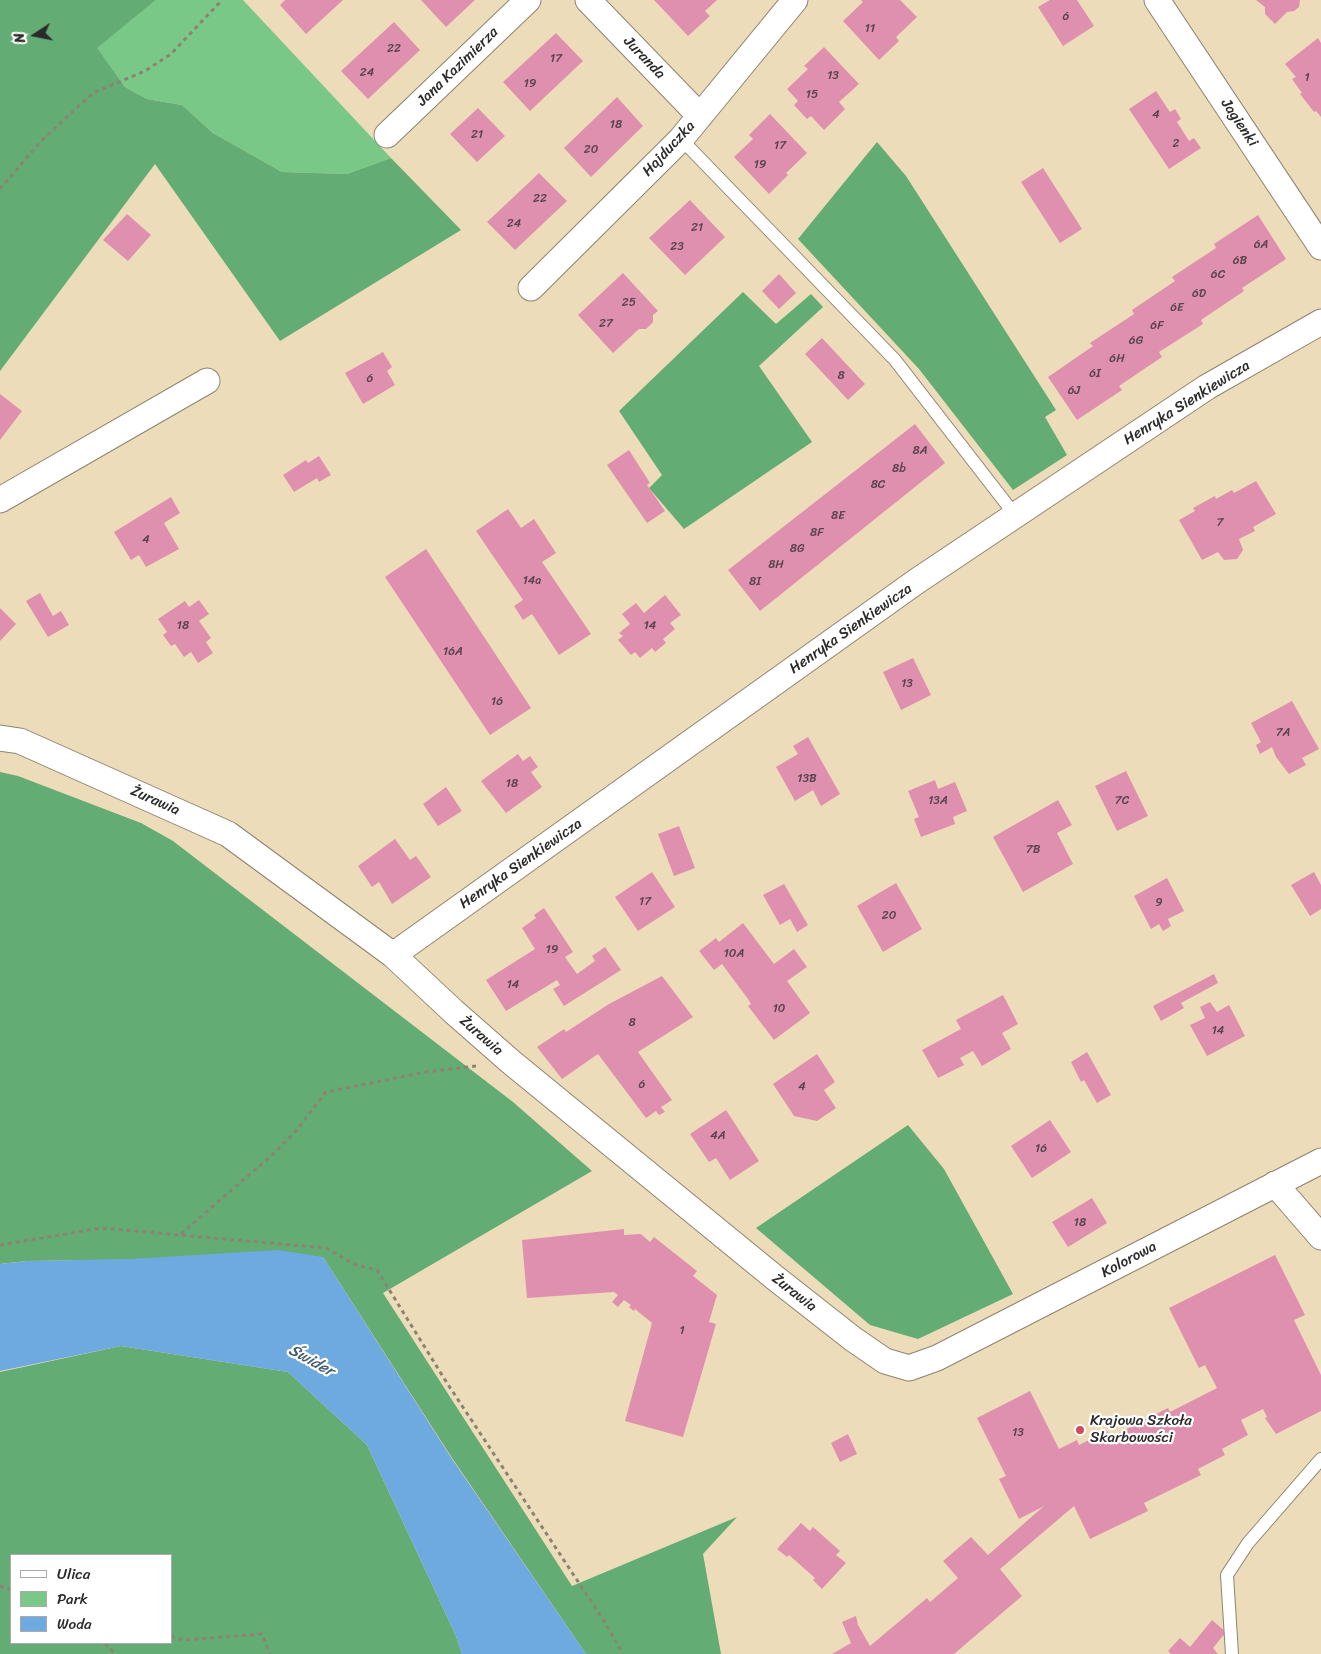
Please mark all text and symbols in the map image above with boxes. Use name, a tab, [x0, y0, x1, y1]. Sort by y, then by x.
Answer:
north arrow	[10, 10, 60, 60]
house number: 6	[1063, 10, 1069, 24]
house number: 11	[865, 22, 875, 36]
street label: Jana Kazimierza	[414, 24, 502, 110]
text: N	[7, 31, 33, 45]
street label: Juranda	[619, 33, 669, 83]
house number: 22	[387, 42, 401, 56]
house number: 17	[550, 52, 562, 66]
house number: 24	[360, 66, 374, 80]
house number: 13	[827, 69, 839, 83]
house number: 1	[1304, 71, 1310, 85]
house number: 19	[524, 77, 536, 91]
house number: 15	[806, 88, 818, 102]
street label: Jagienki	[1217, 96, 1261, 150]
house number: 4	[1152, 108, 1160, 122]
house number: 18	[610, 118, 622, 132]
street label: Hajduczka	[639, 118, 699, 180]
house number: 21	[471, 128, 483, 142]
house number: 2	[1173, 137, 1179, 151]
house number: 17	[774, 139, 786, 153]
house number: 20	[584, 143, 598, 157]
house number: 19	[754, 158, 766, 172]
house number: 22	[533, 192, 547, 206]
house number: 24	[507, 217, 521, 231]
house number: 21	[691, 221, 703, 235]
house number: 6A	[1254, 238, 1268, 252]
house number: 23	[670, 240, 684, 254]
house number: 6B	[1233, 254, 1247, 268]
house number: 6C	[1211, 268, 1225, 282]
house number: 6D	[1192, 287, 1206, 301]
house number: 25	[622, 296, 636, 310]
house number: 6E	[1170, 301, 1184, 315]
house number: 27	[599, 317, 613, 331]
house number: 6F	[1150, 319, 1164, 333]
house number: 6G	[1129, 334, 1143, 348]
house number: 6H	[1109, 352, 1125, 366]
street label: Henryka Sienkiewicza	[1121, 357, 1253, 449]
house number: 6I	[1089, 367, 1101, 381]
house number: 8	[837, 369, 845, 383]
house number: 6	[367, 372, 373, 386]
house number: 6J	[1068, 384, 1080, 398]
house number: 8A	[912, 444, 928, 458]
house number: 8b	[892, 462, 906, 476]
house number: 8C	[871, 478, 885, 492]
house number: 8E	[831, 509, 845, 523]
house number: 7	[1217, 516, 1223, 530]
house number: 8F	[810, 526, 824, 540]
house number: 4	[142, 533, 150, 547]
house number: 8G	[790, 542, 804, 556]
house number: 8H	[768, 558, 784, 572]
house number: 14a	[523, 574, 541, 588]
house number: 8I	[749, 575, 761, 589]
street label: Henryka Sienkiewicza	[786, 580, 916, 678]
house number: 18	[177, 619, 189, 633]
house number: 14	[644, 619, 656, 633]
house number: 16A	[443, 645, 463, 659]
house number: 13	[901, 677, 913, 691]
house number: 16	[491, 695, 503, 709]
house number: 7A	[1276, 726, 1290, 740]
house number: 13B	[797, 772, 817, 786]
house number: 18	[506, 777, 518, 791]
street label: Żurawia	[128, 782, 182, 820]
house number: 13A	[928, 794, 948, 808]
house number: 7C	[1115, 794, 1129, 808]
street label: Henryka Sienkiewicza	[456, 815, 586, 913]
house number: 7B	[1026, 843, 1040, 857]
house number: 17	[639, 895, 651, 909]
house number: 9	[1155, 896, 1163, 910]
house number: 20	[882, 909, 896, 923]
house number: 19	[546, 943, 558, 957]
house number: 10A	[724, 947, 744, 961]
house number: 14	[507, 978, 519, 992]
house number: 10	[773, 1002, 785, 1016]
street label: Żurawia	[456, 1012, 506, 1060]
house number: 8	[628, 1016, 636, 1030]
house number: 14	[1212, 1024, 1224, 1038]
house number: 6	[639, 1078, 645, 1092]
house number: 4	[798, 1080, 806, 1094]
house number: 4A	[710, 1129, 726, 1143]
house number: 16	[1035, 1142, 1047, 1156]
house number: 18	[1074, 1216, 1086, 1230]
street label: Kolorowa	[1098, 1238, 1160, 1282]
street label: Żurawia	[768, 1270, 820, 1316]
house number: 1	[679, 1324, 685, 1338]
water label: Świder	[285, 1341, 337, 1381]
place label: Krajowa Szkoła Skarbowości	[1090, 1412, 1192, 1447]
marker: Krajowa Szkoła Skarbowości	[1074, 1424, 1086, 1436]
house number: 13	[1012, 1426, 1024, 1440]
legend	[10, 1554, 172, 1644]
text: Ulica	[57, 1561, 90, 1587]
text: Park	[57, 1586, 88, 1612]
text: Woda	[57, 1611, 92, 1637]

